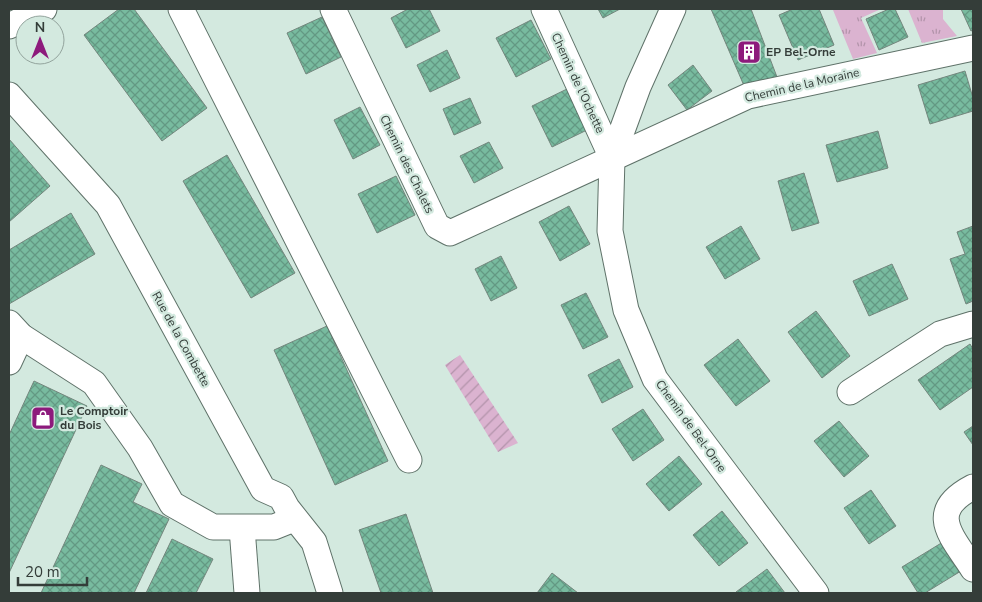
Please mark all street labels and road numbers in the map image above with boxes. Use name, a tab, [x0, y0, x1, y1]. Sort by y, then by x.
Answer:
street label: Chemin de l'Ochette	[548, 30, 608, 136]
street label: Chemin de la Moraine	[743, 64, 861, 106]
street label: Chemin des Chalets	[376, 112, 438, 216]
street label: Rue de la Combette	[148, 289, 214, 389]
street label: Chemin de Bel-Orne	[652, 377, 730, 475]

